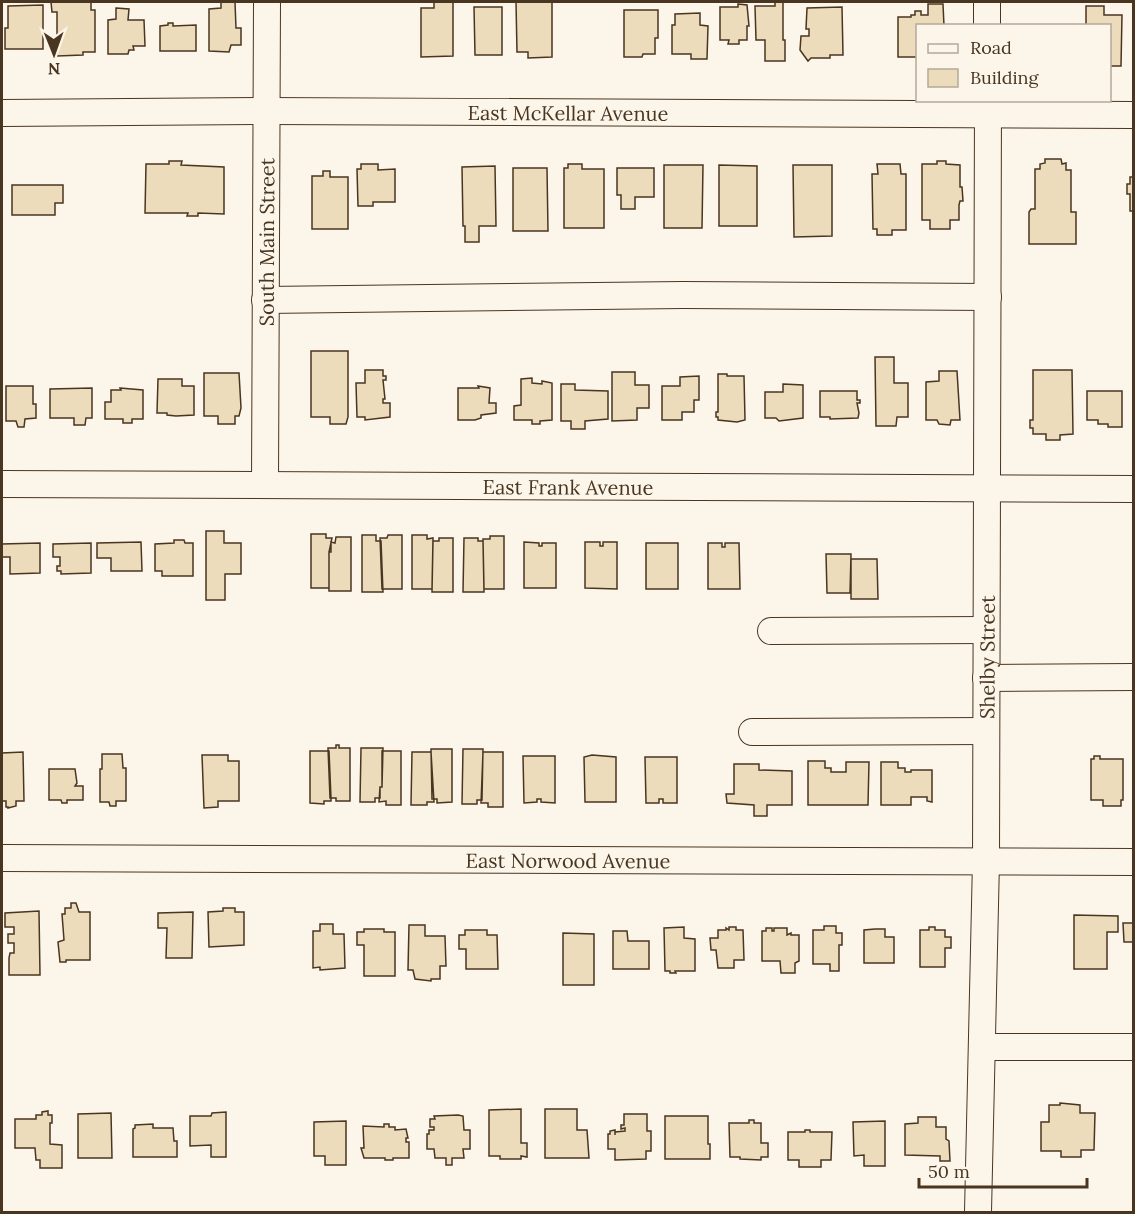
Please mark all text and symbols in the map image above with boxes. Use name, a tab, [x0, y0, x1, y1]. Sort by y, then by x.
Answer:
north arrow	[24, 24, 84, 84]
legend	[916, 24, 1111, 102]
text: Road	[970, 36, 1012, 59]
text: N	[48, 59, 61, 79]
text: Building	[970, 66, 1040, 89]
street label: East McKellar Avenue	[468, 99, 669, 125]
street label: South Main Street	[253, 157, 279, 326]
street label: East Frank Avenue	[483, 474, 654, 499]
street label: Shelby Street	[974, 595, 999, 719]
street label: East Norwood Avenue	[465, 847, 671, 873]
scale bar	[919, 1151, 1087, 1189]
text: 50 m	[928, 1160, 970, 1183]

